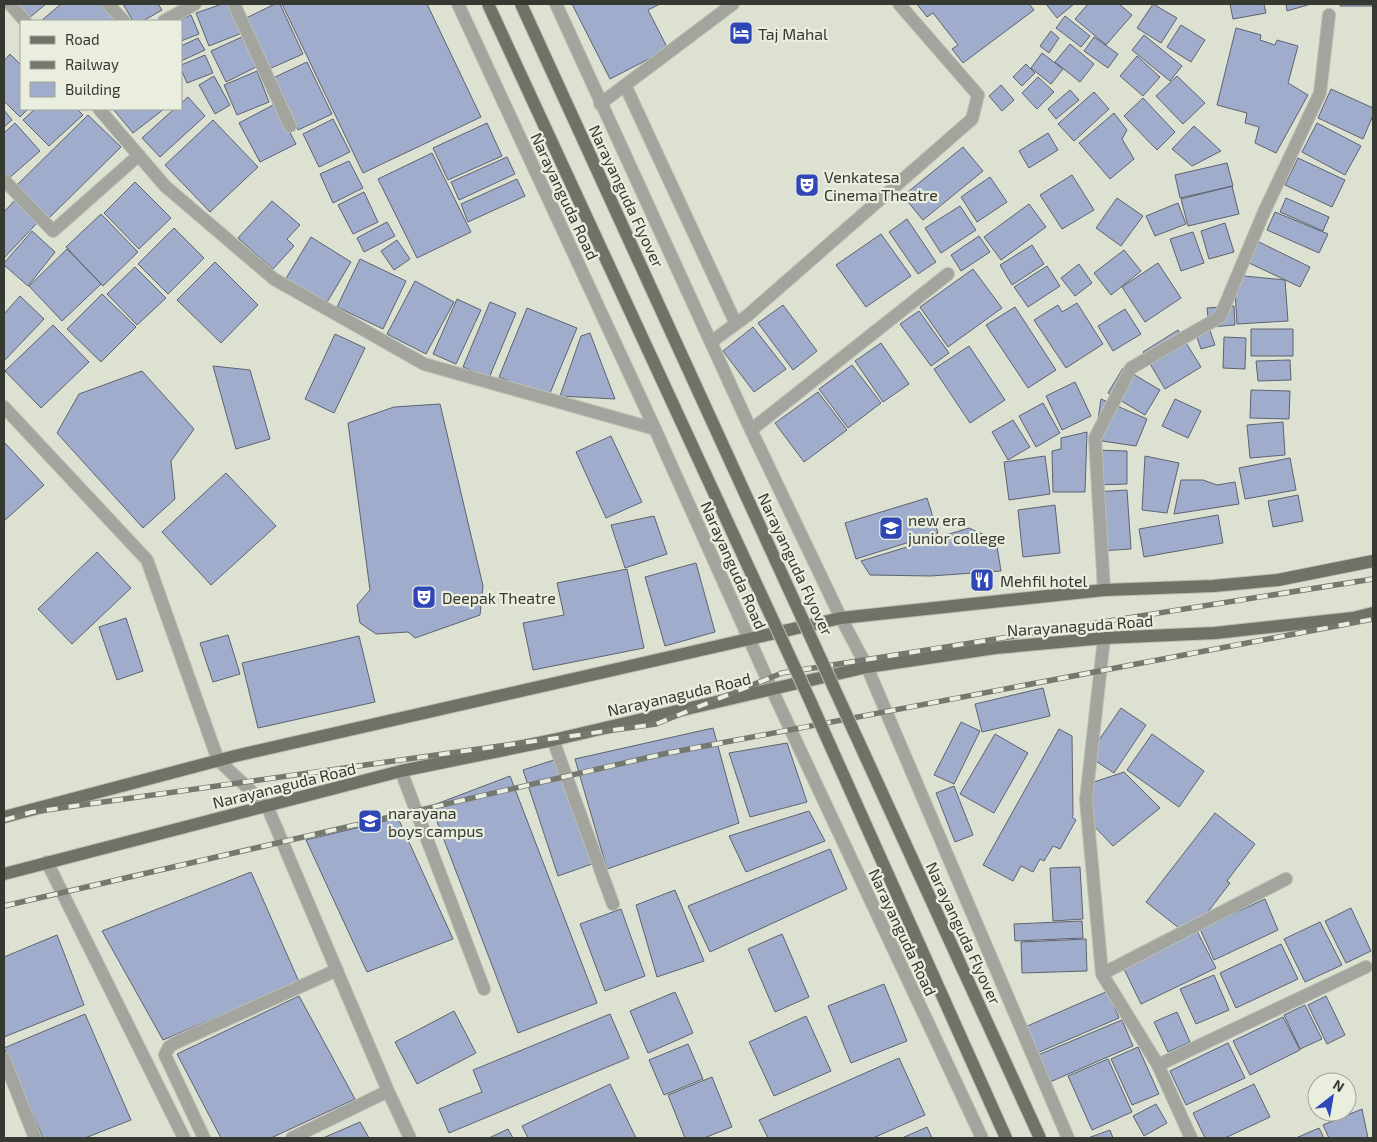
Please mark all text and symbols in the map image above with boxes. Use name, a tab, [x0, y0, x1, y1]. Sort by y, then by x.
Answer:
legend	[20, 20, 182, 110]
hotel icon: Taj Mahal	[728, 20, 754, 46]
place label: Taj Mahal	[758, 24, 828, 44]
text: Road	[65, 30, 100, 48]
text: Railway	[65, 55, 119, 73]
text: Building	[65, 80, 121, 98]
street label: Narayanguda Flyover	[586, 122, 669, 271]
street label: Narayanguda Road	[527, 129, 603, 263]
place label: Venkatesa Cinema Theatre	[824, 167, 938, 204]
theatre icon: Venkatesa Cinema Theatre	[794, 172, 820, 198]
street label: Narayanguda Flyover	[755, 490, 838, 639]
street label: Narayanguda Road	[697, 498, 771, 632]
place label: new era junior college	[908, 510, 1005, 548]
school or university icon: new era junior college	[878, 515, 904, 541]
restaurant icon: Mehfil hotel	[969, 567, 995, 593]
place label: Mehfil hotel	[1000, 571, 1088, 590]
theatre icon: Deepak Theatre	[411, 584, 437, 610]
place label: Deepak Theatre	[442, 588, 556, 607]
street label: Narayanaguda Road	[1006, 610, 1154, 640]
street label: Narayanaguda Road	[605, 668, 753, 720]
street label: Narayanaguda Road	[210, 758, 358, 812]
place label: narayana boys campus	[388, 803, 483, 840]
school or university icon: narayana boys campus	[357, 808, 383, 834]
street label: Narayanguda Flyover	[923, 859, 1006, 1008]
street label: Narayanguda Road	[865, 865, 941, 999]
north arrow	[1307, 1072, 1357, 1122]
text: N	[1330, 1076, 1348, 1095]

